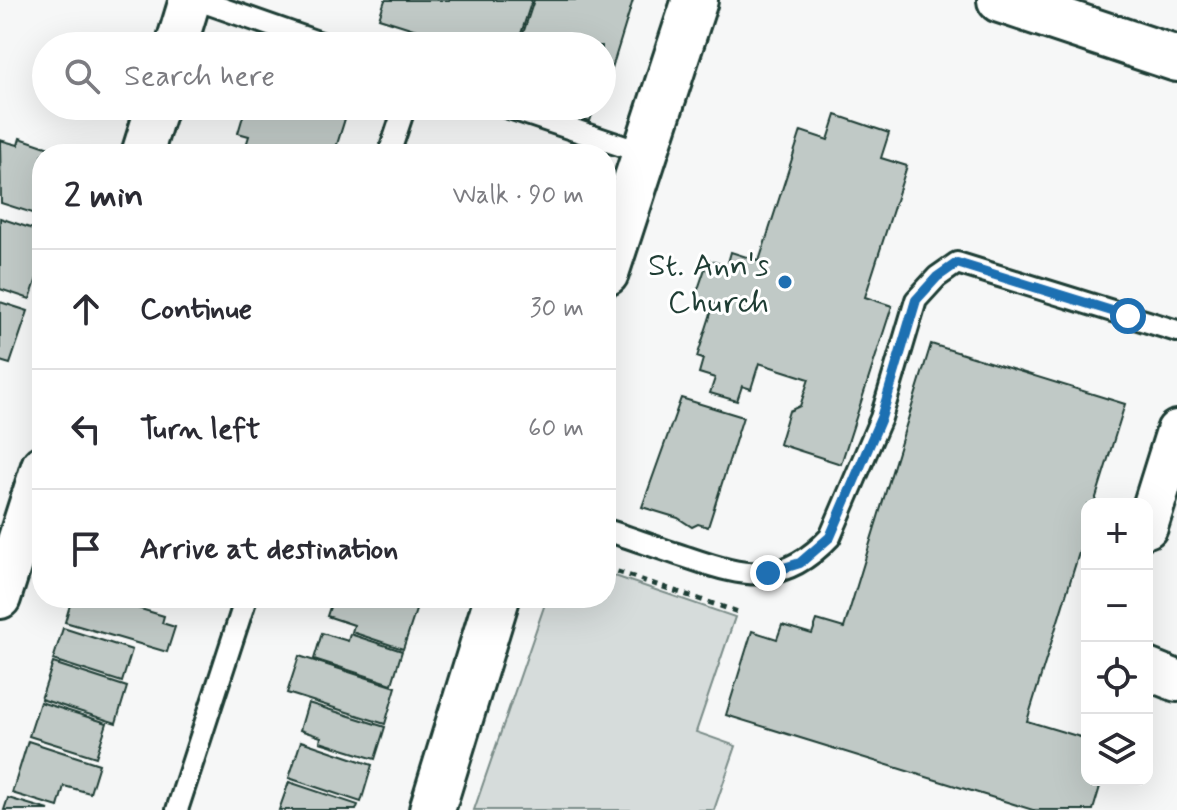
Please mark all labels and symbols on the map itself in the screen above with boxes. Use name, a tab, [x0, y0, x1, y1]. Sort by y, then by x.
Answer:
place label: St. Ann's Church	[648, 245, 769, 324]
marker: St. Ann's Church	[776, 273, 794, 291]
route start	[1110, 298, 1146, 334]
route end	[750, 555, 786, 591]

